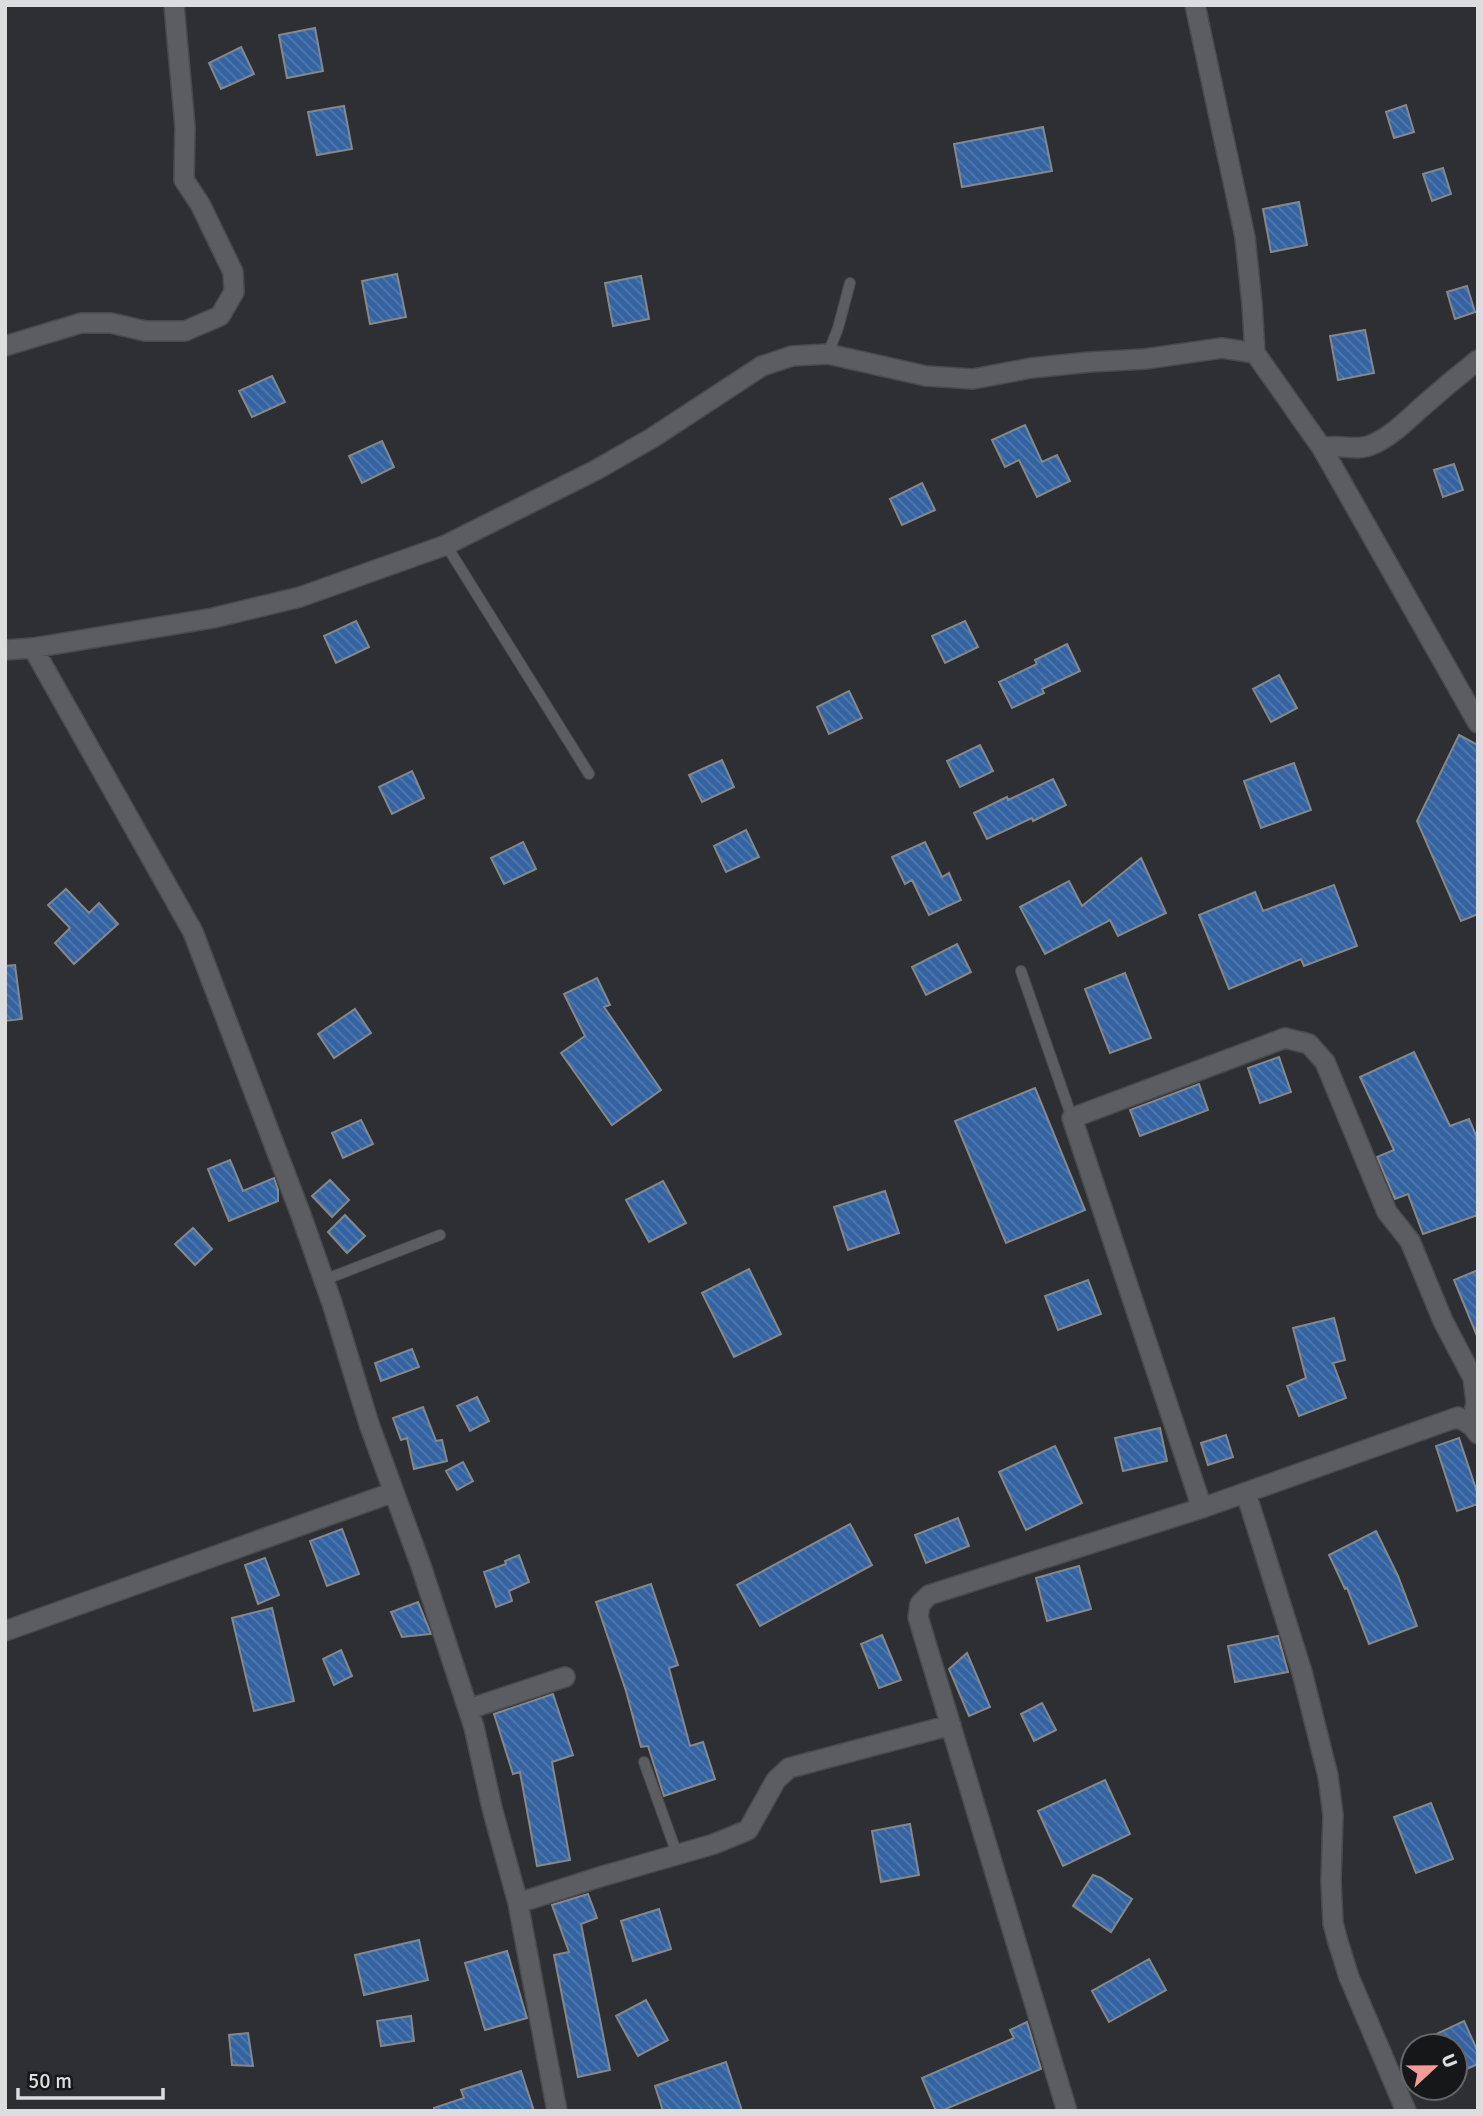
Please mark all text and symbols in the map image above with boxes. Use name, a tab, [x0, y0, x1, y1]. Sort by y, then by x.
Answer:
north arrow	[1399, 2032, 1469, 2102]
text: U	[1435, 2051, 1462, 2071]
scale bar	[18, 2056, 163, 2100]
text: 50 m	[28, 2068, 72, 2094]

